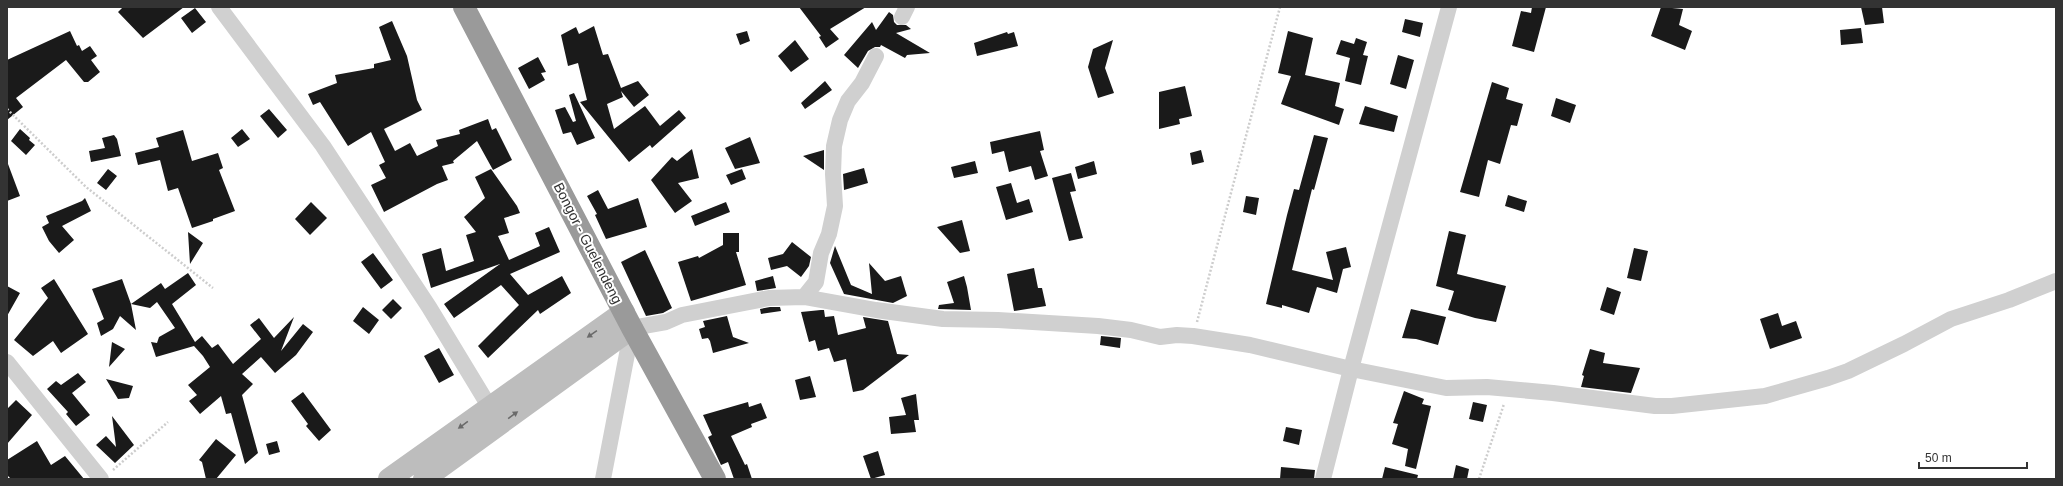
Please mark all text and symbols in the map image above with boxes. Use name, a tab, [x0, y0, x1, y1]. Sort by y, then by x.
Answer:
street label: Bongor - Guelendeng	[550, 180, 626, 306]
one-way arrow	[587, 330, 597, 338]
one-way arrow	[507, 411, 518, 419]
one-way arrow	[457, 421, 468, 429]
scale bar	[1919, 444, 2027, 470]
text: 50 m	[1925, 451, 1952, 465]

